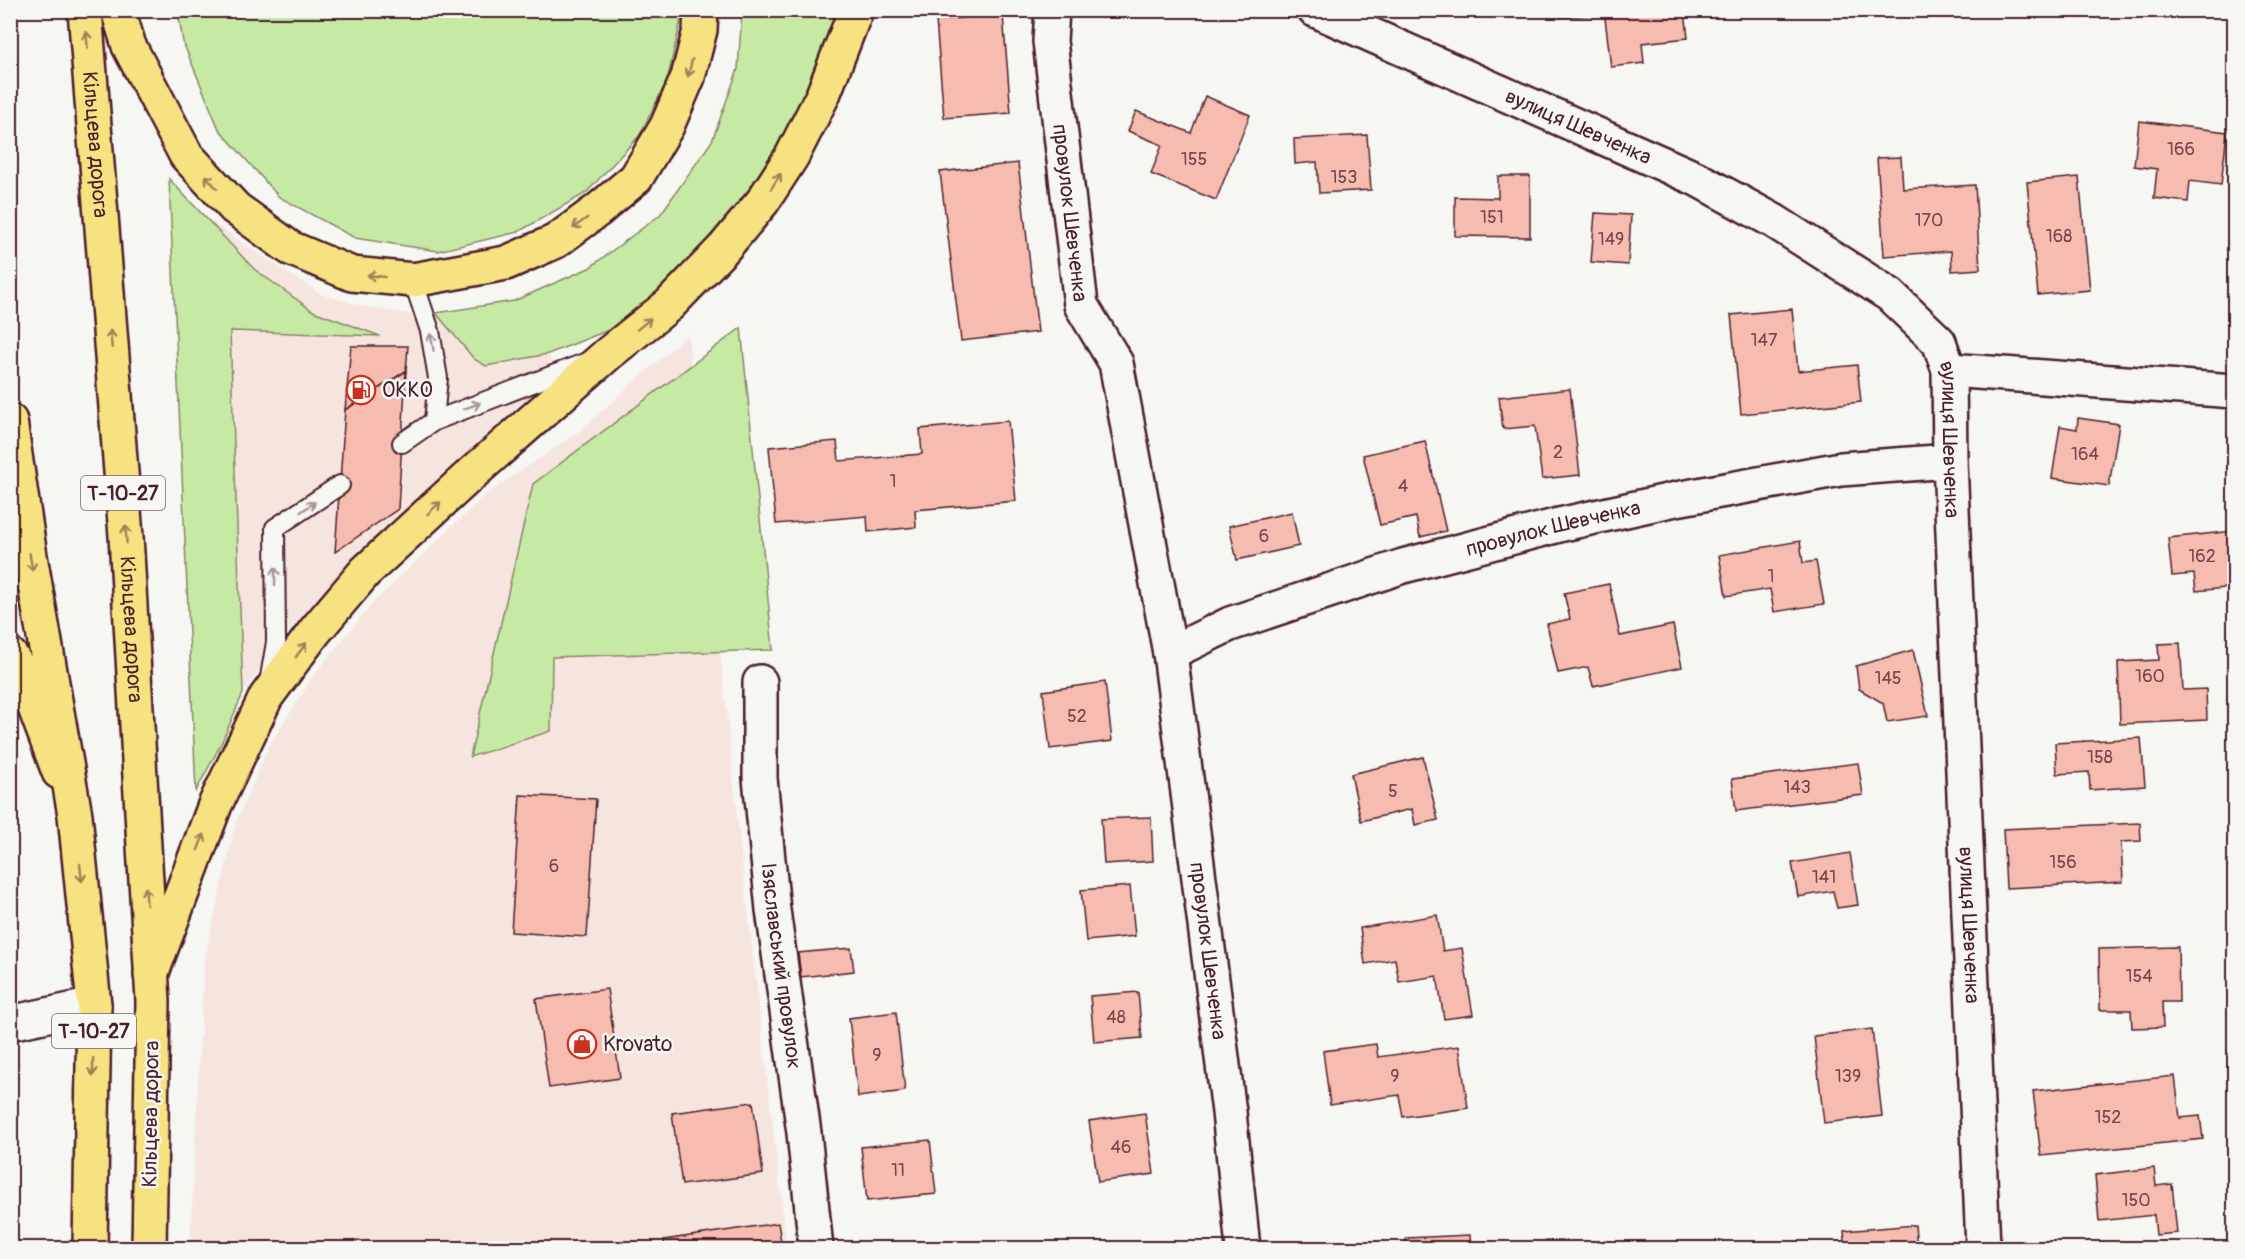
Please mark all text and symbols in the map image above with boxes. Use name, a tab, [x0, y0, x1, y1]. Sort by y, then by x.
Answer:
one-way arrow	[81, 31, 92, 51]
one-way arrow	[684, 58, 696, 77]
street label: Кільцева дорога	[76, 70, 115, 219]
street label: вулиця Шевченка	[1501, 82, 1656, 171]
street label: провулок Шевченка	[1046, 122, 1094, 303]
house number: 166	[2167, 138, 2195, 161]
house number: 155	[1181, 148, 1207, 171]
house number: 153	[1331, 166, 1357, 189]
one-way arrow	[770, 173, 782, 190]
one-way arrow	[204, 175, 218, 190]
house number: 151	[1480, 206, 1504, 229]
house number: 170	[1915, 209, 1943, 232]
one-way arrow	[573, 217, 589, 229]
house number: 168	[2046, 225, 2072, 248]
house number: 149	[1598, 228, 1624, 251]
one-way arrow	[367, 270, 387, 281]
one-way arrow	[636, 318, 652, 331]
house number: 147	[1751, 329, 1778, 352]
one-way arrow	[105, 330, 116, 350]
one-way arrow	[426, 333, 437, 353]
street label: вулиця Шевченка	[1933, 357, 1966, 519]
fuel station icon: ОККО	[345, 374, 377, 406]
place label: ОККО	[382, 377, 433, 404]
one-way arrow	[463, 400, 481, 411]
house number: 2	[1553, 441, 1563, 464]
house number: 164	[2071, 443, 2100, 466]
house number: 1	[889, 470, 897, 493]
house number: 4	[1398, 475, 1409, 498]
road number: Т-10-27	[81, 476, 165, 510]
street label: провулок Шевченка	[1463, 494, 1643, 562]
one-way arrow	[299, 501, 315, 513]
one-way arrow	[427, 501, 442, 515]
one-way arrow	[120, 524, 131, 544]
house number: 6	[1259, 525, 1269, 548]
house number: 162	[2188, 545, 2216, 568]
one-way arrow	[26, 552, 37, 572]
street label: Кільцева дорога	[114, 555, 149, 703]
house number: 1	[1767, 565, 1775, 588]
one-way arrow	[269, 566, 281, 586]
one-way arrow	[295, 642, 307, 658]
house number: 160	[2135, 665, 2165, 688]
house number: 145	[1874, 667, 1902, 690]
house number: 52	[1067, 705, 1087, 728]
house number: 158	[2087, 746, 2113, 769]
house number: 143	[1783, 776, 1811, 799]
house number: 5	[1388, 780, 1398, 803]
one-way arrow	[196, 833, 207, 852]
street label: вулиця Шевченка	[1953, 846, 1986, 1004]
house number: 156	[2049, 851, 2077, 874]
house number: 6	[549, 855, 559, 878]
street label: провулок Шевченка	[1184, 860, 1233, 1041]
one-way arrow	[76, 862, 87, 882]
street label: Ізяславський провулок	[755, 862, 808, 1071]
house number: 141	[1812, 866, 1836, 889]
one-way arrow	[141, 887, 152, 907]
house number: 154	[2125, 965, 2153, 988]
house number: 48	[1106, 1006, 1126, 1029]
road number: Т-10-27	[52, 1014, 136, 1048]
shop icon: Krovato	[566, 1028, 598, 1060]
place label: Krovato	[603, 1031, 672, 1058]
street label: Кільцева дорога	[136, 1040, 166, 1188]
house number: 9	[872, 1044, 882, 1067]
one-way arrow	[87, 1057, 99, 1077]
house number: 9	[1390, 1065, 1400, 1088]
house number: 139	[1835, 1065, 1861, 1088]
house number: 152	[2095, 1106, 2121, 1129]
house number: 46	[1111, 1136, 1131, 1159]
house number: 11	[891, 1159, 905, 1182]
house number: 150	[2121, 1189, 2151, 1212]

